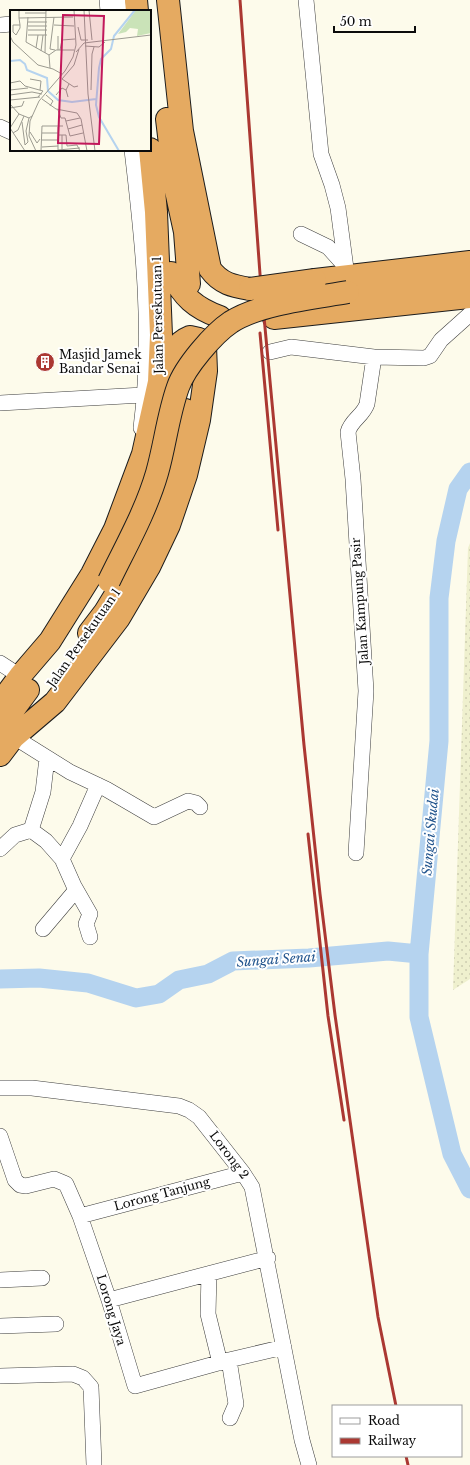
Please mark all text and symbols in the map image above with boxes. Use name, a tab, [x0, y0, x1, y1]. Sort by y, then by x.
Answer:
scale bar	[334, 8, 415, 34]
inset map	[10, 10, 151, 151]
text: 50 m	[340, 14, 372, 29]
street label: Jalan Persekutuan 1	[149, 256, 166, 376]
place label: Masjid Jamek Bandar Senai	[59, 347, 142, 376]
building icon: Masjid Jamek Bandar Senai	[34, 351, 56, 373]
street label: Jalan Kampung Pasir	[348, 537, 372, 667]
street label: Jalan Persekutuan 1	[43, 585, 124, 692]
water label: Sungai Skudai	[418, 787, 443, 876]
water label: Sungai Senai	[236, 948, 317, 971]
street label: Lorong 2	[207, 1128, 252, 1182]
street label: Lorong Tanjung	[112, 1173, 212, 1214]
street label: Lorong Jaya	[94, 1272, 130, 1348]
legend	[332, 1405, 462, 1457]
text: Road	[368, 1413, 400, 1428]
text: Railway	[368, 1433, 417, 1448]

